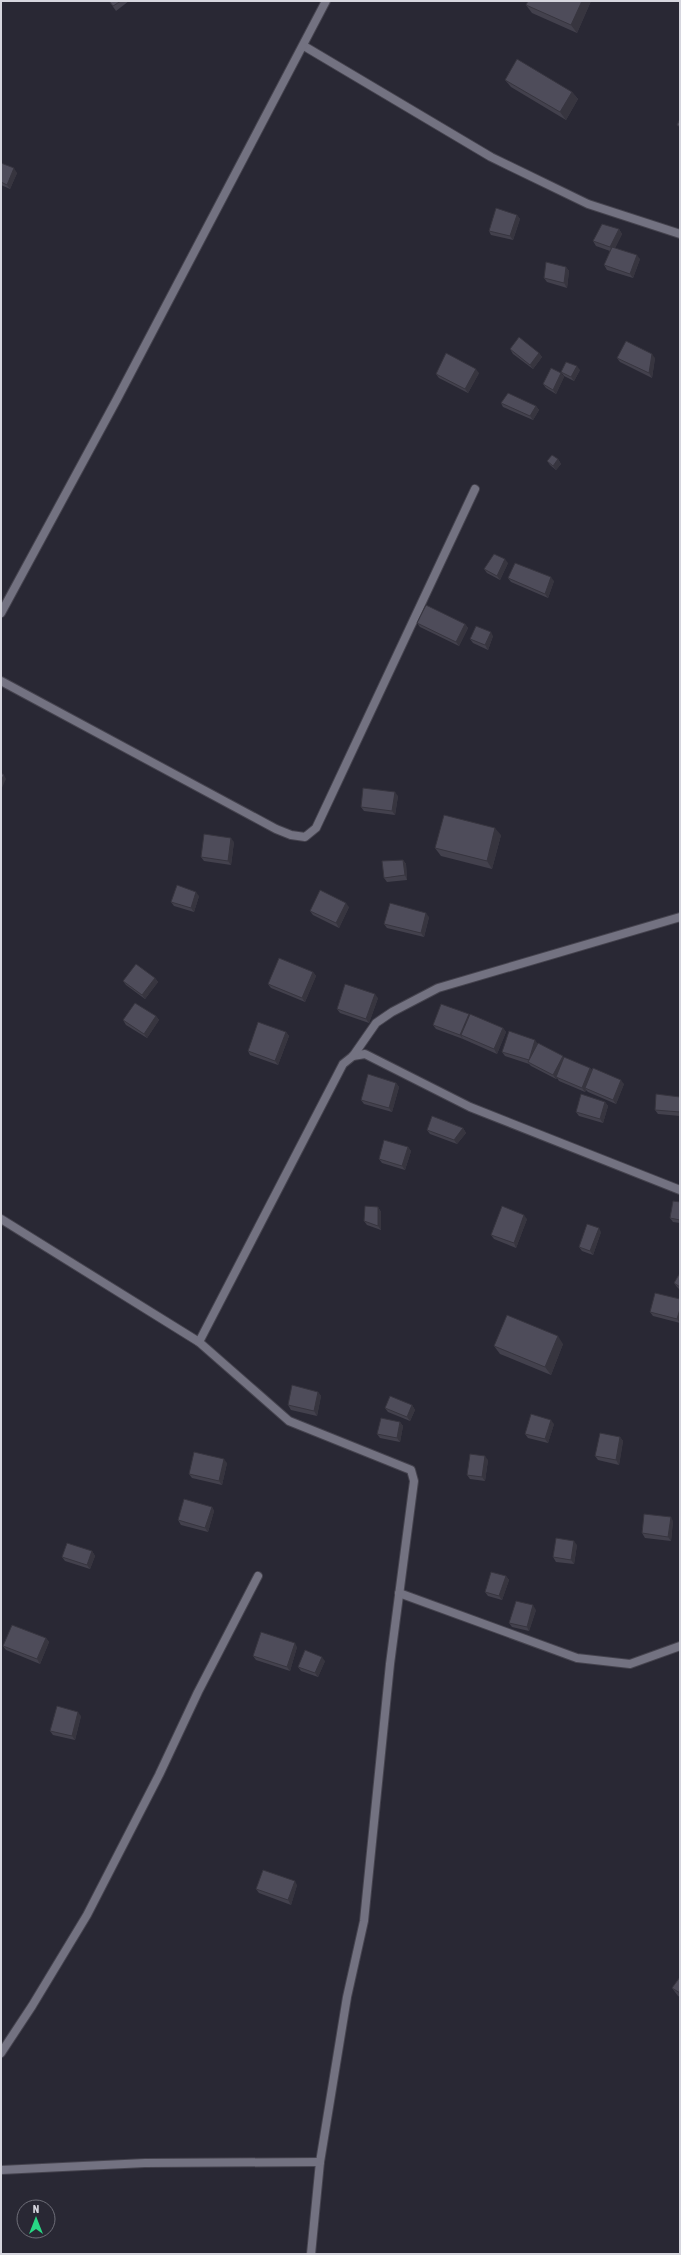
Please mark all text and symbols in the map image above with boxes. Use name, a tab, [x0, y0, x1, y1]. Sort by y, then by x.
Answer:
north arrow	[16, 2199, 56, 2239]
text: N	[33, 2203, 39, 2215]

